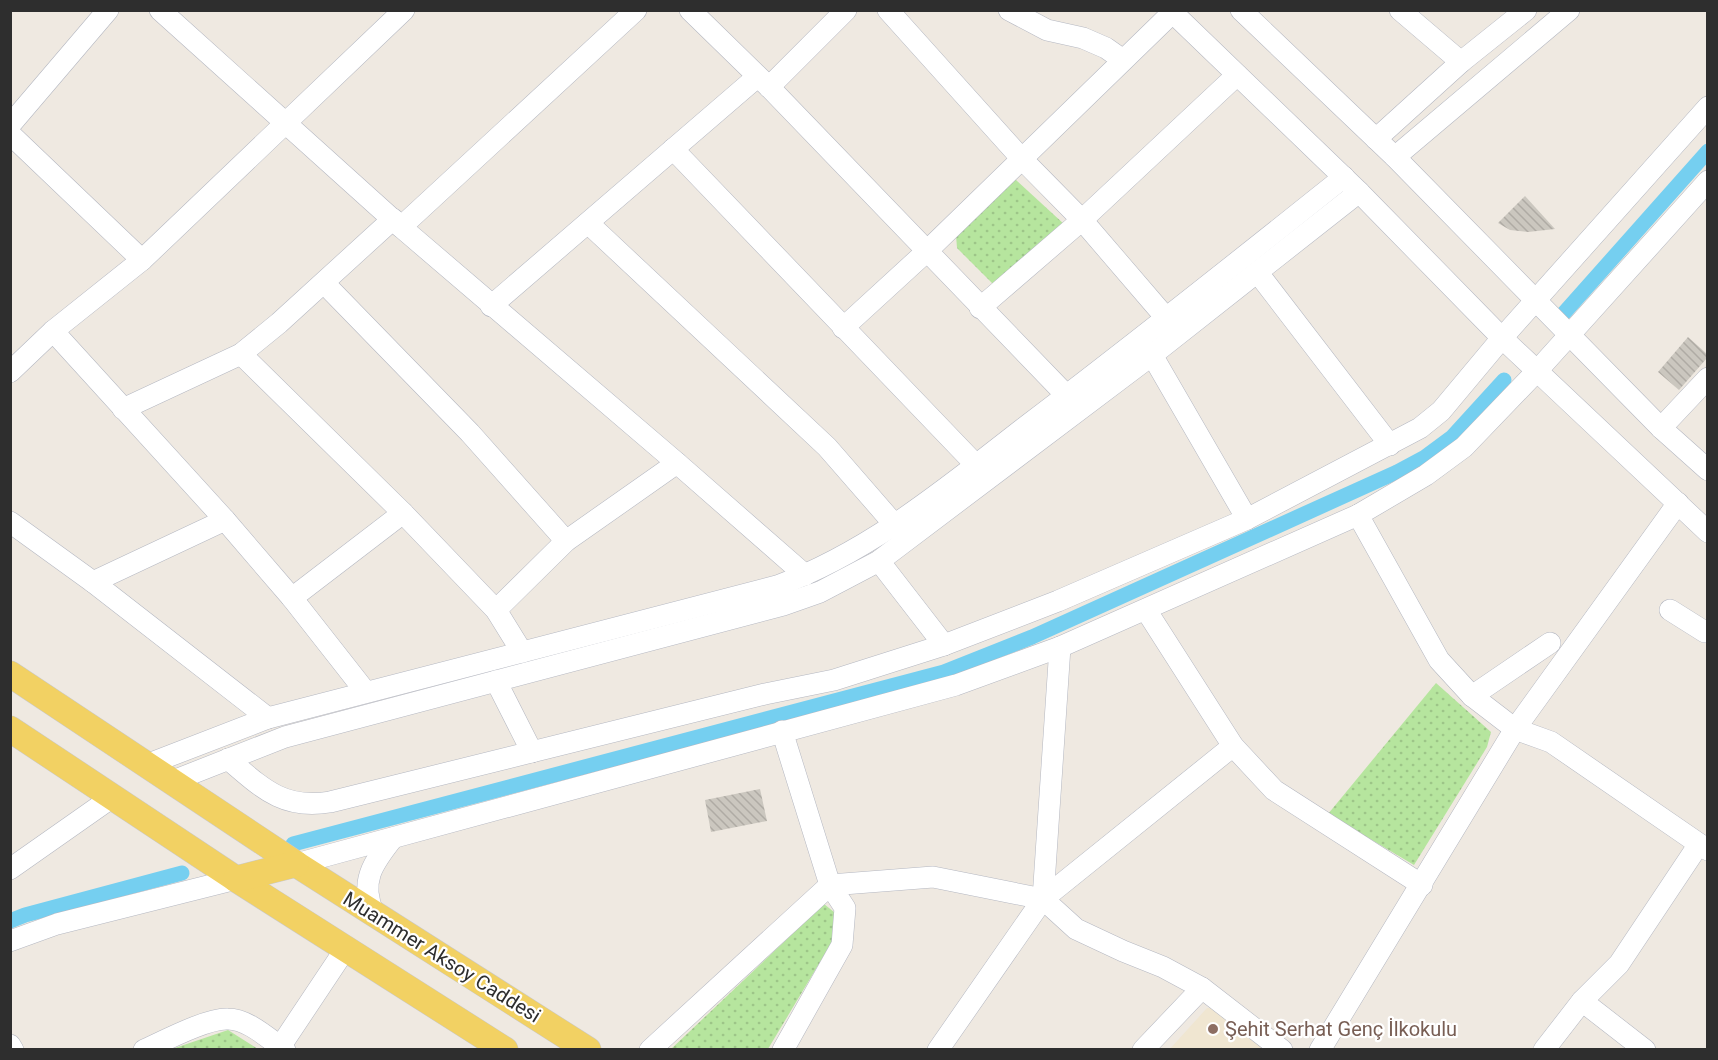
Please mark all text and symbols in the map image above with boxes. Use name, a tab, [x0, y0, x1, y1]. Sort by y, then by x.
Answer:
street label: Muammer Aksoy Caddesi	[339, 886, 545, 1028]
place label: Şehit Serhat Genç İlkokulu	[1225, 1017, 1457, 1041]
marker: Şehit Serhat Genç İlkokulu	[1206, 1022, 1220, 1036]

